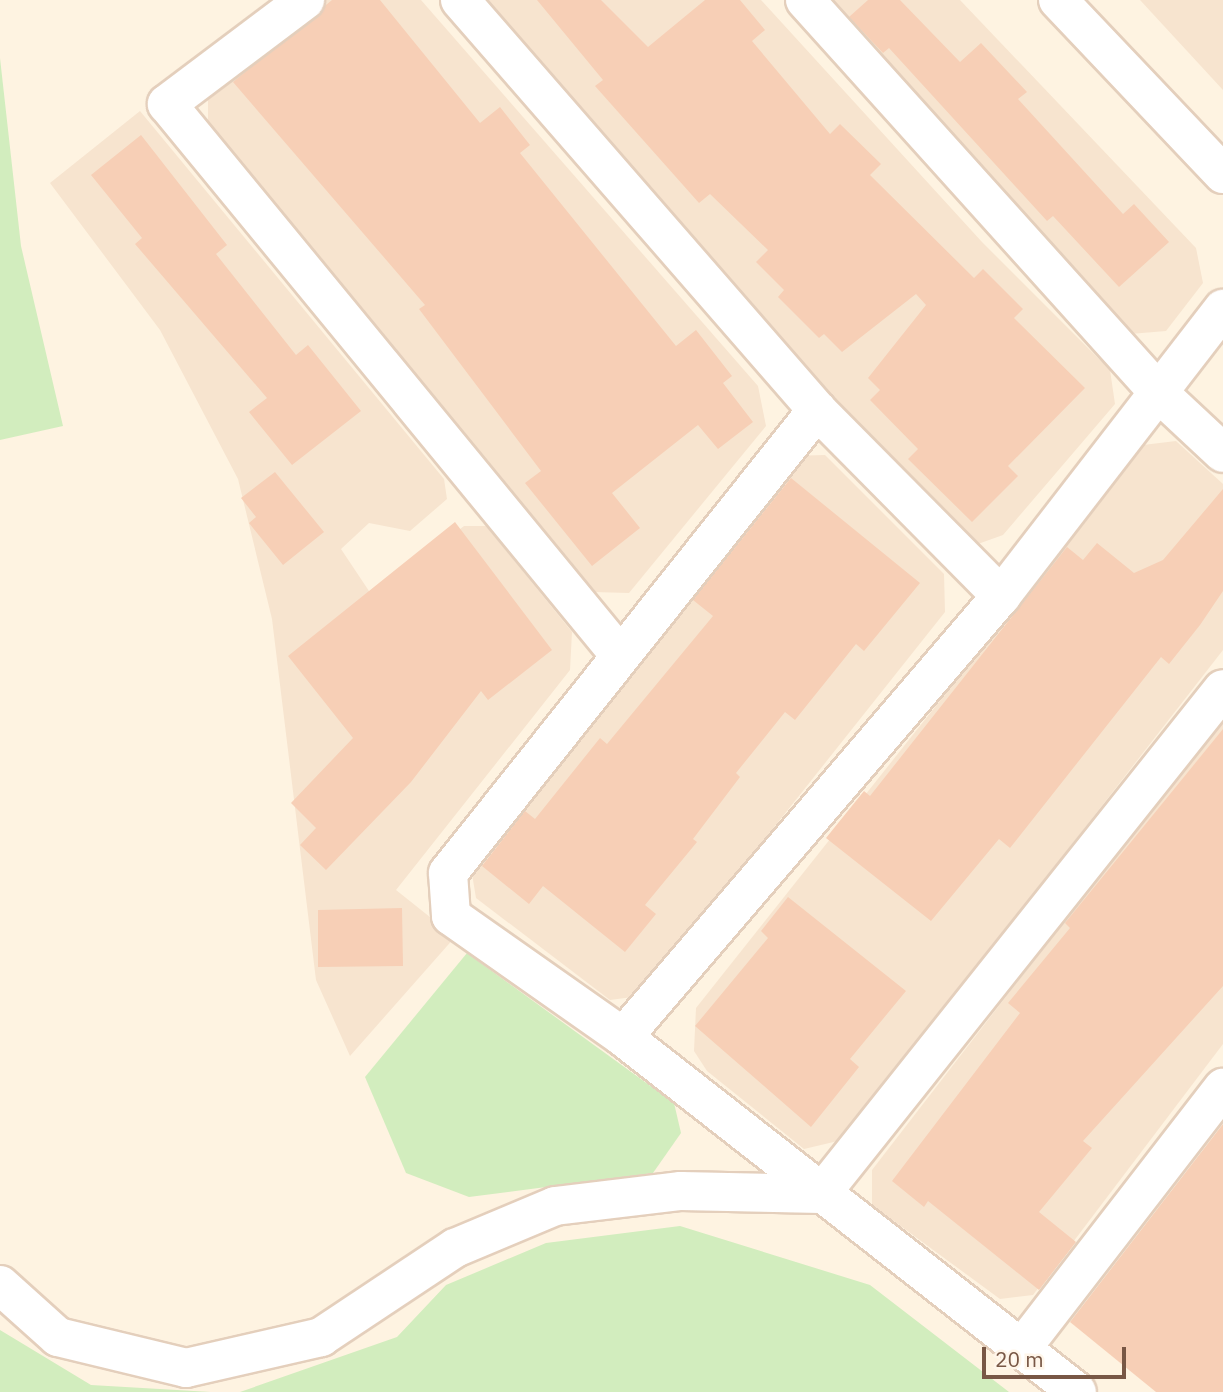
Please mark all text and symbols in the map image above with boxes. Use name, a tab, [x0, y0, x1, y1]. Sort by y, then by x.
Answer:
scale bar	[985, 1332, 1128, 1376]
text: 20 m	[995, 1345, 1044, 1373]

